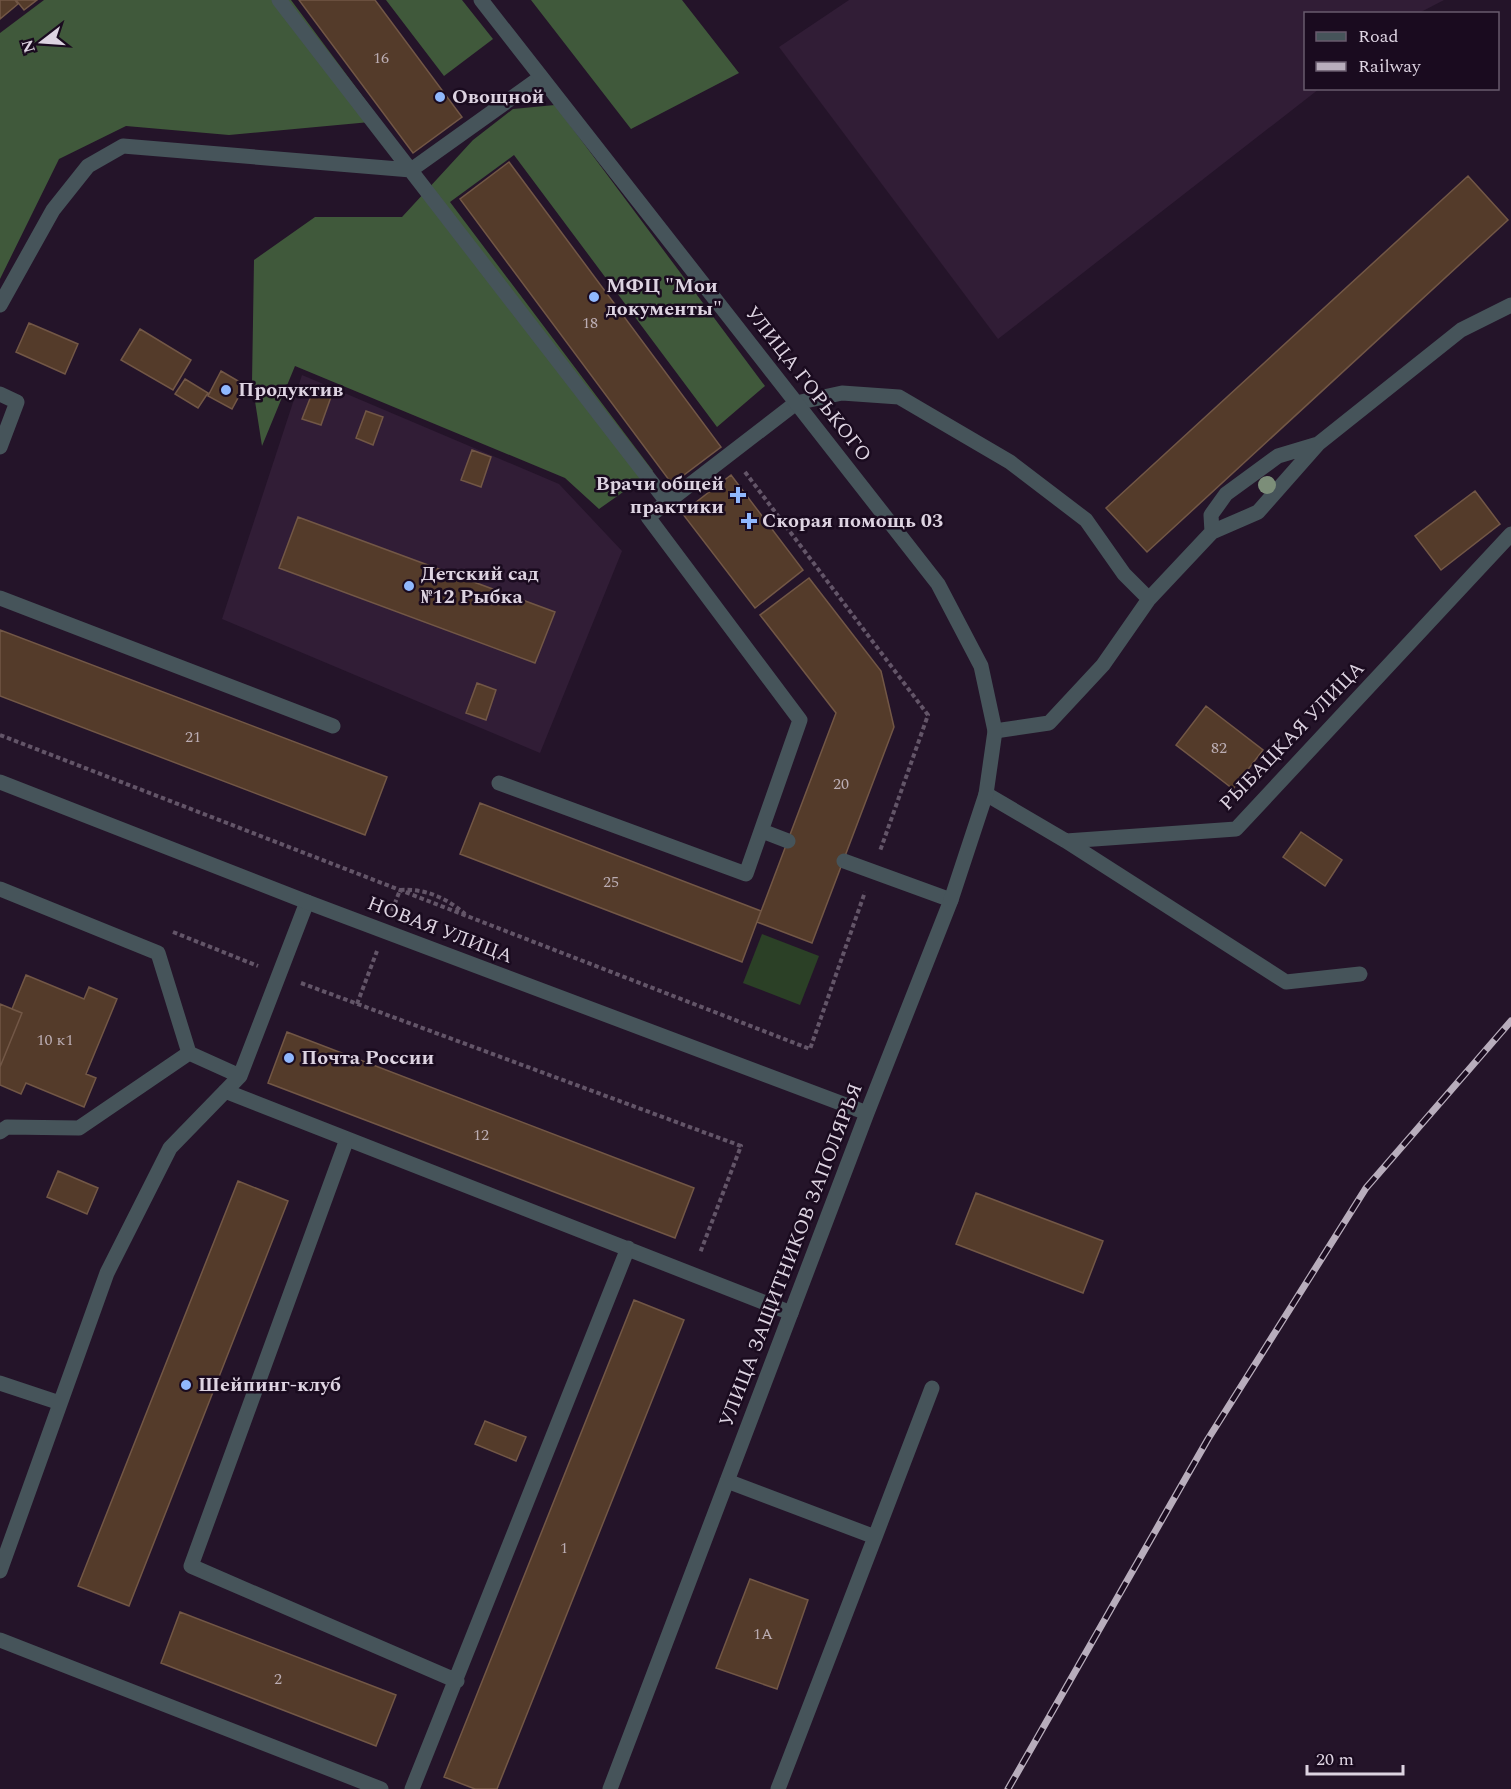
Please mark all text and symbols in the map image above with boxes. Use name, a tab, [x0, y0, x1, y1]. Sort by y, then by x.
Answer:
north arrow	[12, 12, 72, 72]
legend	[1304, 12, 1499, 90]
text: Road	[1358, 23, 1399, 50]
text: N	[15, 36, 42, 56]
house number: 16	[373, 46, 389, 70]
text: Railway	[1358, 53, 1422, 80]
place label: Овощной	[452, 82, 545, 112]
marker: Овощной	[433, 90, 447, 104]
place label: МФЦ "Мои документы"	[606, 271, 722, 324]
marker: МФЦ "Мои документы"	[587, 290, 601, 304]
street label: УЛИЦА ГОРЬКОГО	[737, 299, 879, 469]
house number: 18	[582, 311, 598, 335]
place label: Продуктив	[238, 375, 343, 405]
marker: Продуктив	[219, 383, 233, 397]
place label: Врачи общей практики	[595, 469, 724, 522]
marker: Врачи общей практики	[729, 486, 747, 504]
place label: Скорая помощь 03	[762, 506, 943, 536]
marker: Скорая помощь 03	[740, 512, 758, 530]
place label: Детский сад №12 Рыбка	[421, 559, 539, 612]
marker: Детский сад №12 Рыбка	[402, 579, 416, 593]
street label: РЫБАЦКАЯ УЛИЦА	[1212, 654, 1372, 818]
house number: 21	[185, 725, 201, 749]
house number: 82	[1211, 736, 1227, 760]
house number: 20	[833, 772, 849, 796]
house number: 25	[603, 870, 619, 894]
street label: НОВАЯ УЛИЦА	[363, 888, 517, 972]
house number: 10 к1	[37, 1028, 73, 1052]
place label: Почта России	[301, 1043, 435, 1073]
marker: Почта России	[282, 1051, 296, 1065]
street label: УЛИЦА ЗАЩИТНИКОВ ЗАПОЛЯРЬЯ	[711, 1079, 871, 1431]
house number: 12	[473, 1123, 489, 1147]
place label: Шейпинг-клуб	[198, 1370, 341, 1400]
marker: Шейпинг-клуб	[179, 1378, 193, 1392]
house number: 1	[560, 1536, 568, 1560]
house number: 1А	[753, 1622, 773, 1646]
house number: 2	[274, 1667, 282, 1691]
scale bar	[1307, 1738, 1403, 1776]
text: 20 m	[1316, 1746, 1354, 1773]

